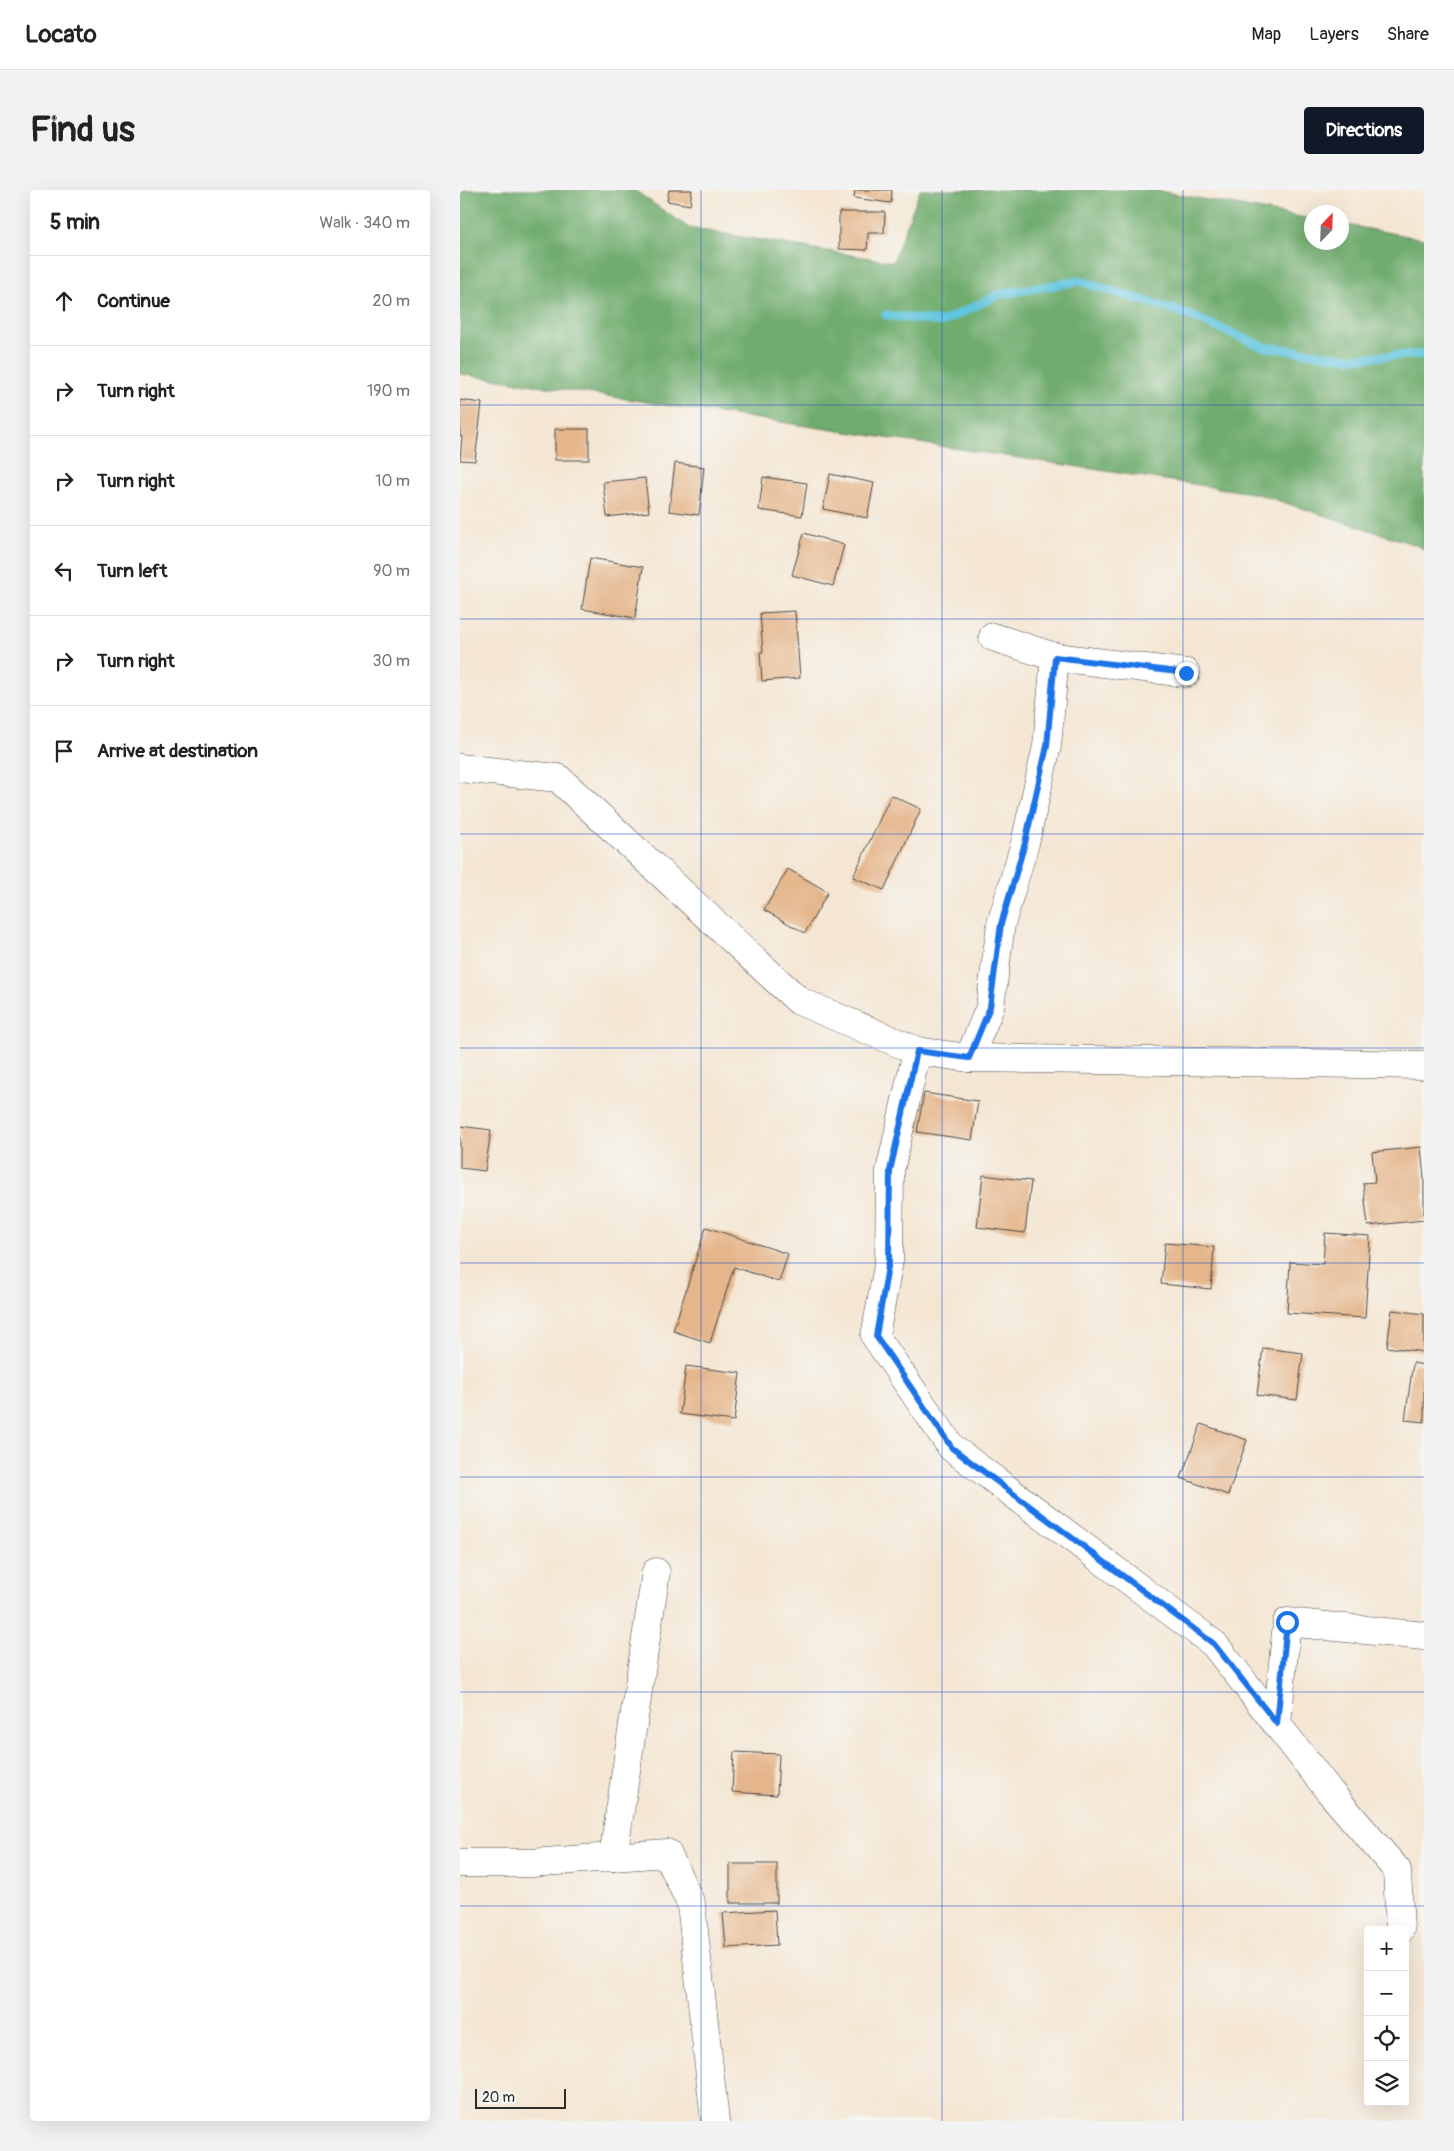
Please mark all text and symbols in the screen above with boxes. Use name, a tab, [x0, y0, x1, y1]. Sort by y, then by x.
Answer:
text: Locato	[25, 20, 97, 49]
text: Map	[1252, 23, 1281, 46]
text: Layers	[1309, 23, 1359, 46]
text: Share	[1387, 23, 1429, 46]
button: Directions	[1304, 107, 1424, 154]
text: Find us	[30, 108, 135, 152]
north arrow	[1304, 205, 1349, 250]
text: 5 min	[50, 209, 100, 236]
text: Walk · 340 m	[319, 213, 410, 233]
icon: ahead	[50, 287, 78, 315]
text: Continue	[97, 289, 170, 313]
text: 20 m	[372, 291, 410, 311]
icon: right	[50, 377, 78, 405]
text: Turn right	[97, 379, 175, 403]
text: 190 m	[367, 381, 410, 401]
icon: right	[50, 467, 78, 495]
text: Turn right	[97, 469, 175, 493]
text: 10 m	[375, 471, 410, 491]
icon: left	[50, 557, 78, 585]
text: Turn left	[97, 559, 167, 583]
text: 90 m	[373, 561, 410, 581]
icon: right	[50, 647, 78, 675]
text: Turn right	[97, 649, 175, 673]
text: 30 m	[372, 651, 410, 671]
route end	[1175, 662, 1198, 685]
icon: arrive	[50, 737, 78, 765]
text: Arrive at destination	[97, 739, 258, 763]
route start	[1276, 1611, 1299, 1634]
map controls	[1364, 1926, 1409, 2106]
button: +	[1364, 1926, 1409, 1971]
button: −	[1364, 1971, 1409, 2016]
button: locate	[1364, 2016, 1409, 2061]
button: layers	[1364, 2061, 1409, 2106]
scale bar	[475, 2086, 566, 2109]
text: 20 m	[482, 2089, 515, 2106]

